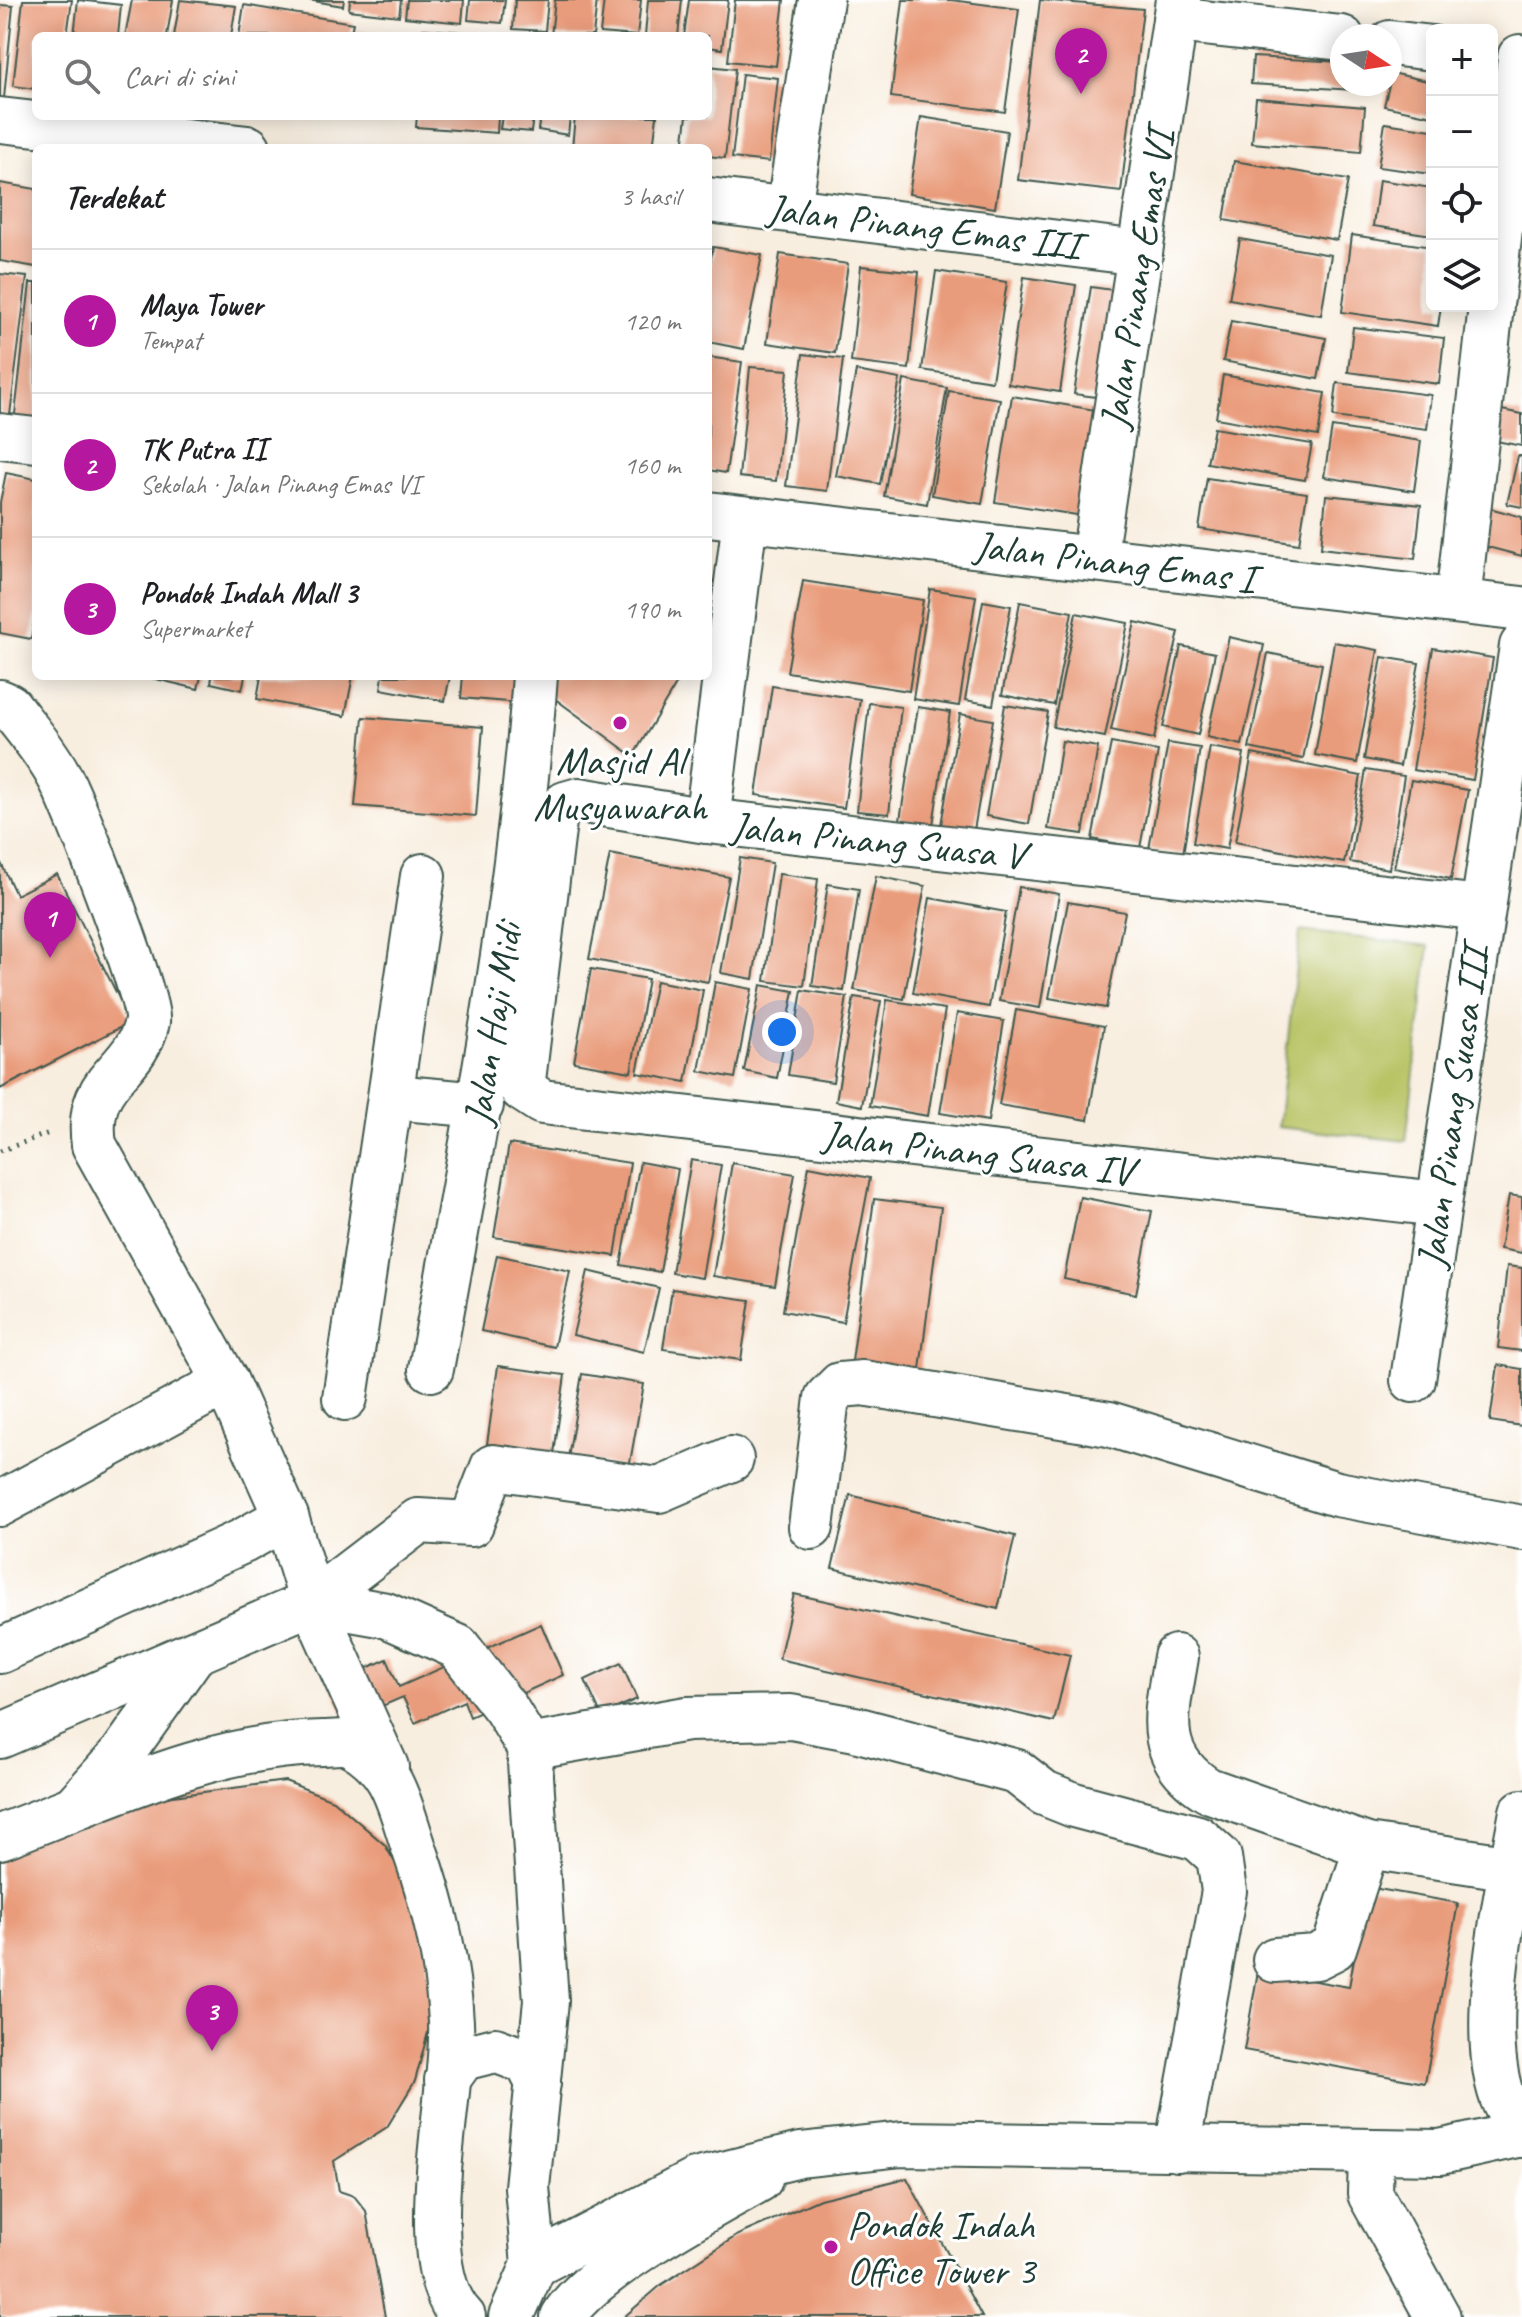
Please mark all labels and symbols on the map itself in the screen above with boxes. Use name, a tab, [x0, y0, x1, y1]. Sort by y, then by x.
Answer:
north arrow	[1330, 24, 1402, 96]
pin: 2	[1055, 28, 1107, 94]
street label: Jalan Pinang Emas VI	[1088, 118, 1187, 434]
street label: Jalan Pinang Emas III	[763, 183, 1092, 272]
street label: Jalan Pinang Emas I	[970, 520, 1266, 605]
marker: Masjid Al Musyawarah	[611, 714, 629, 732]
place label: Masjid Al Musyawarah	[533, 736, 709, 832]
street label: Jalan Pinang Suasa V	[727, 801, 1034, 882]
pin: 1	[24, 892, 76, 958]
street label: Jalan Haji Midi	[452, 915, 534, 1131]
street label: Jalan Pinang Suasa III	[1405, 935, 1501, 1273]
your location	[762, 1012, 802, 1052]
street label: Jalan Pinang Suasa IV	[818, 1109, 1143, 1198]
pin: 3	[186, 1985, 238, 2051]
place label: Pondok Indah Office Tower 3	[847, 2200, 1038, 2296]
marker: Pondok Indah Office Tower 3	[822, 2238, 840, 2256]

